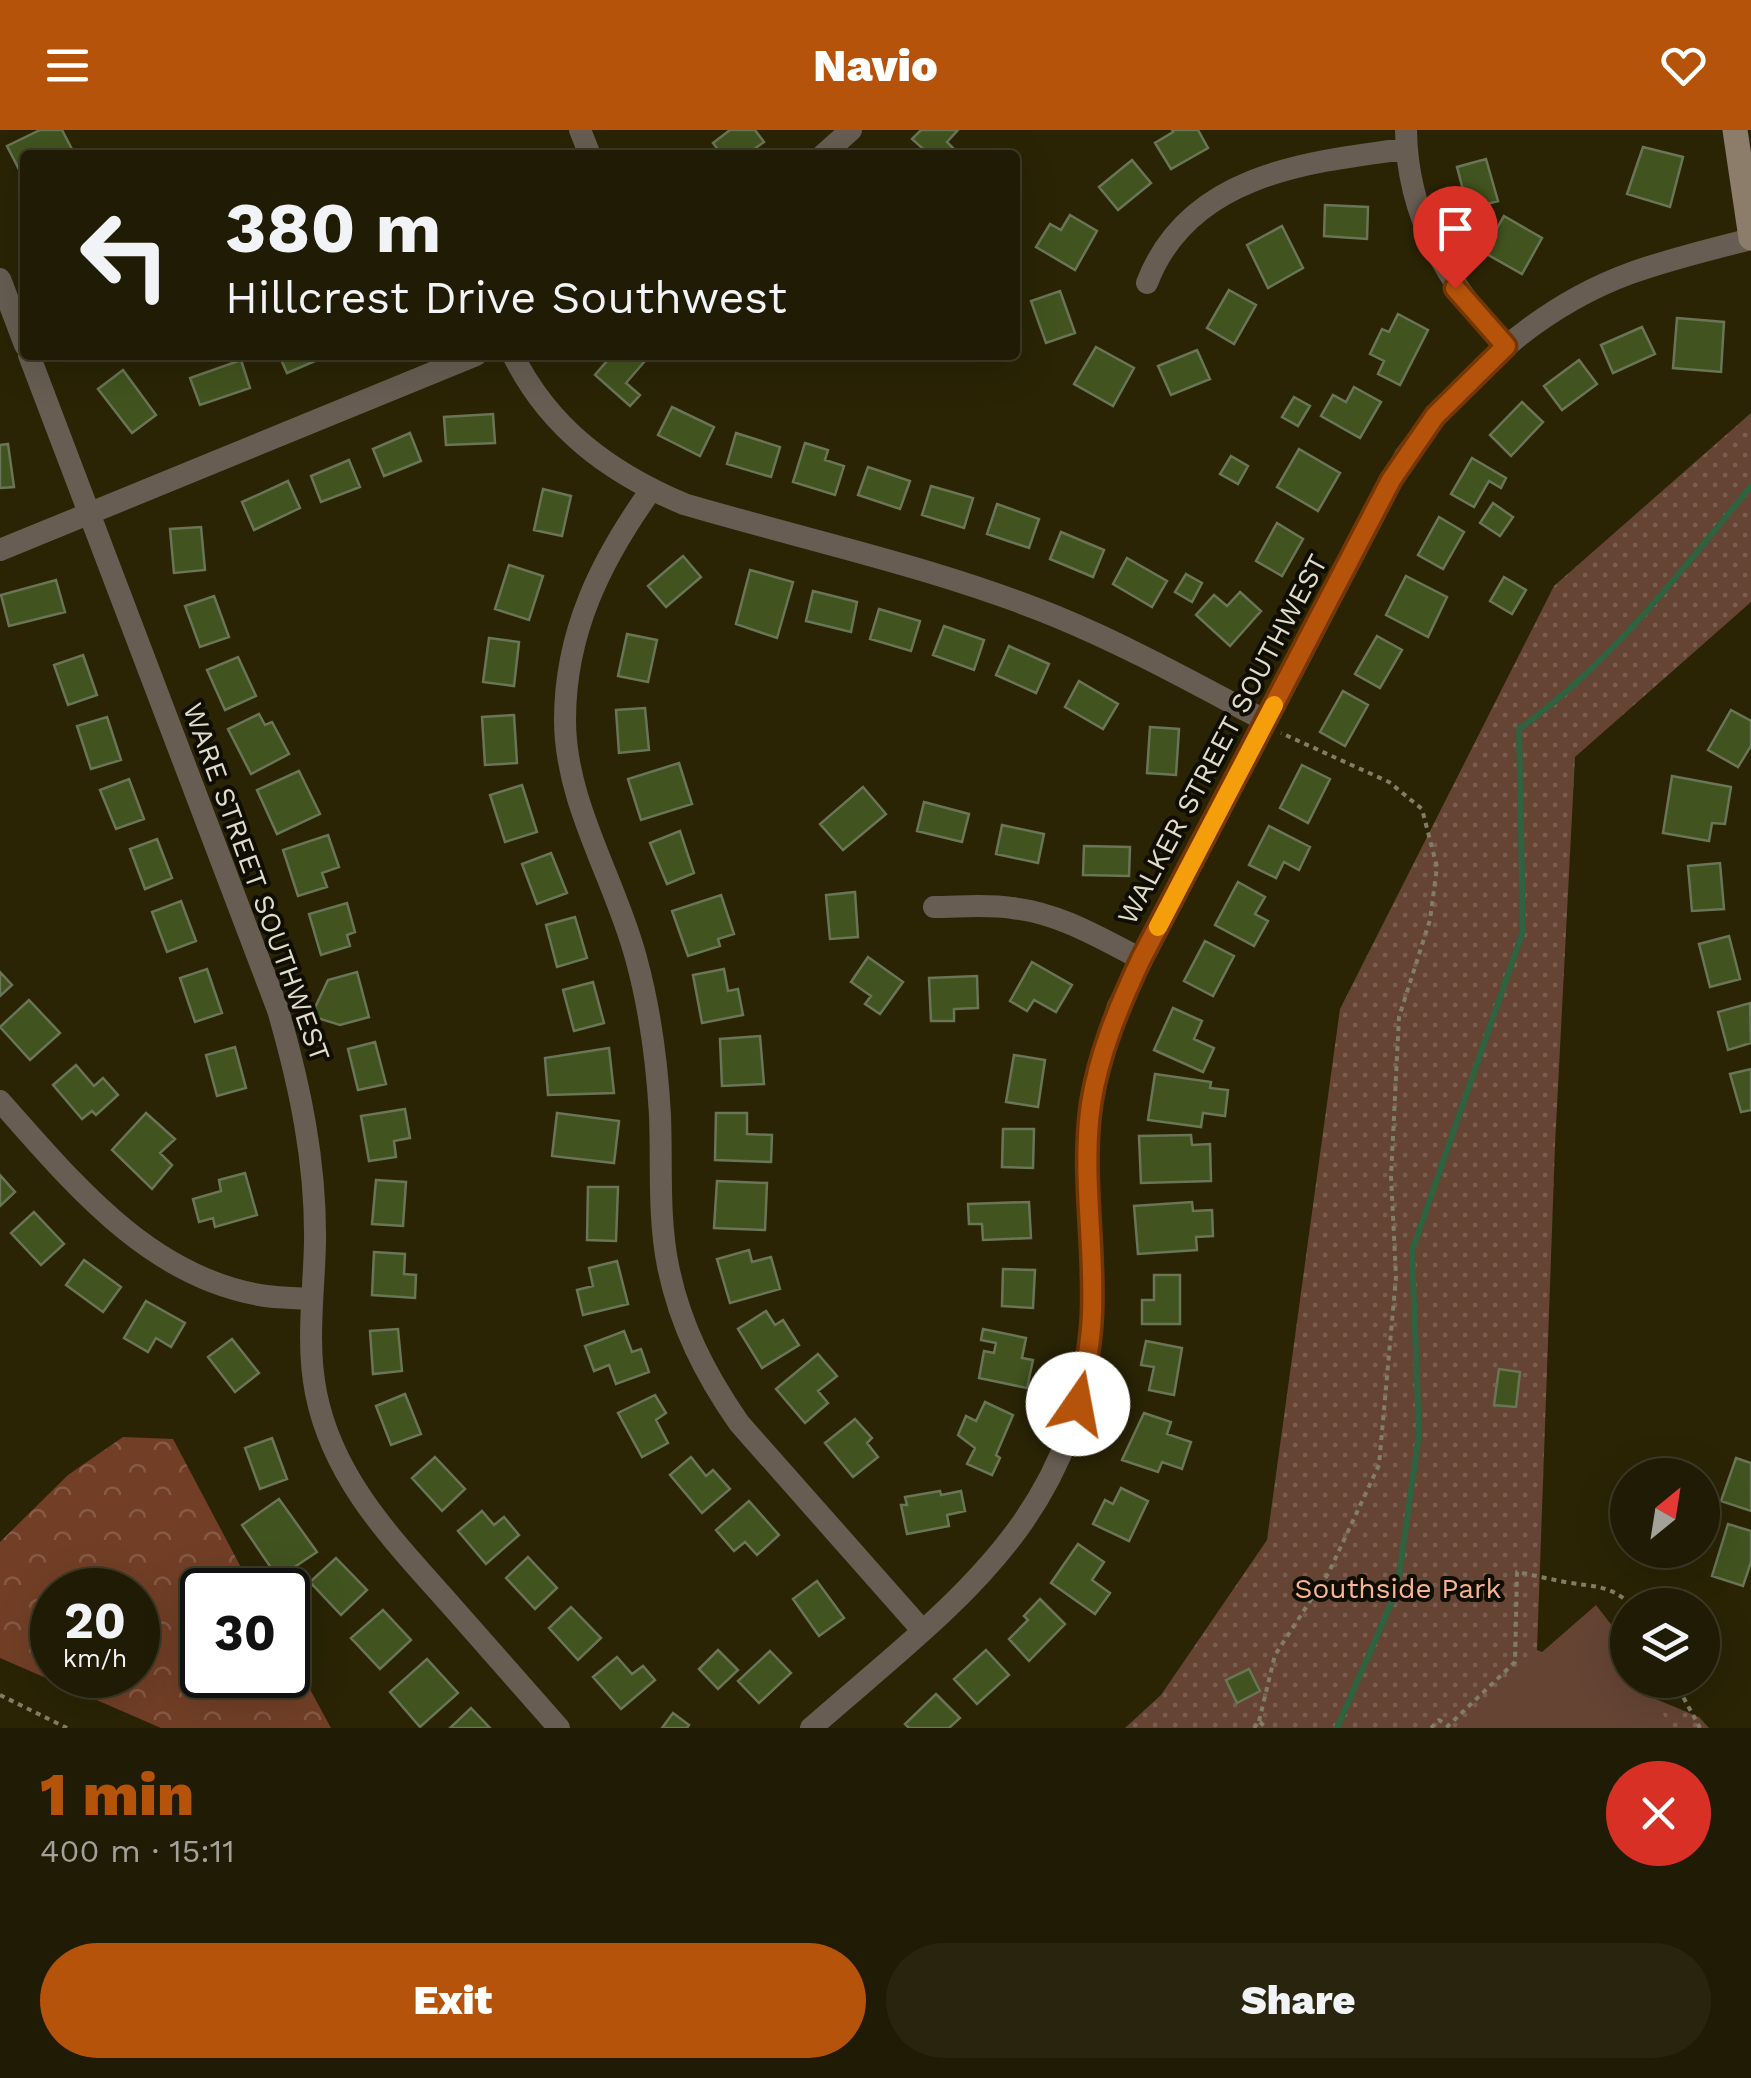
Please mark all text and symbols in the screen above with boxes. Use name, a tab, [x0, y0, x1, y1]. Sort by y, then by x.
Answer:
icon: menu	[40, 38, 95, 93]
icon: heart	[1656, 38, 1711, 93]
text: Navio	[813, 39, 938, 92]
pin	[1413, 186, 1498, 289]
text: 380 m	[225, 187, 441, 269]
icon: left	[60, 190, 190, 320]
icon: arrive	[1428, 201, 1483, 256]
text: Hillcrest Drive Southwest	[225, 271, 787, 324]
street label: WALKER STREET SOUTHWEST	[1111, 548, 1334, 930]
street label: WARE STREET SOUTHWEST	[176, 698, 337, 1066]
position arrow	[1026, 1352, 1130, 1456]
north arrow	[1610, 1458, 1720, 1568]
map controls	[1610, 1458, 1720, 1698]
speed limit sign: 30	[180, 1568, 310, 1698]
park label: Southside Park	[1295, 1572, 1502, 1605]
button: layers	[1610, 1588, 1720, 1698]
text: 20	[64, 1591, 126, 1650]
text: km/h	[63, 1644, 127, 1673]
text: 1 min	[40, 1759, 194, 1830]
button: close	[1606, 1761, 1711, 1866]
text: 400 m · 15:11	[40, 1832, 235, 1870]
button: Exit	[40, 1943, 866, 2058]
button: Share	[886, 1943, 1711, 2058]

